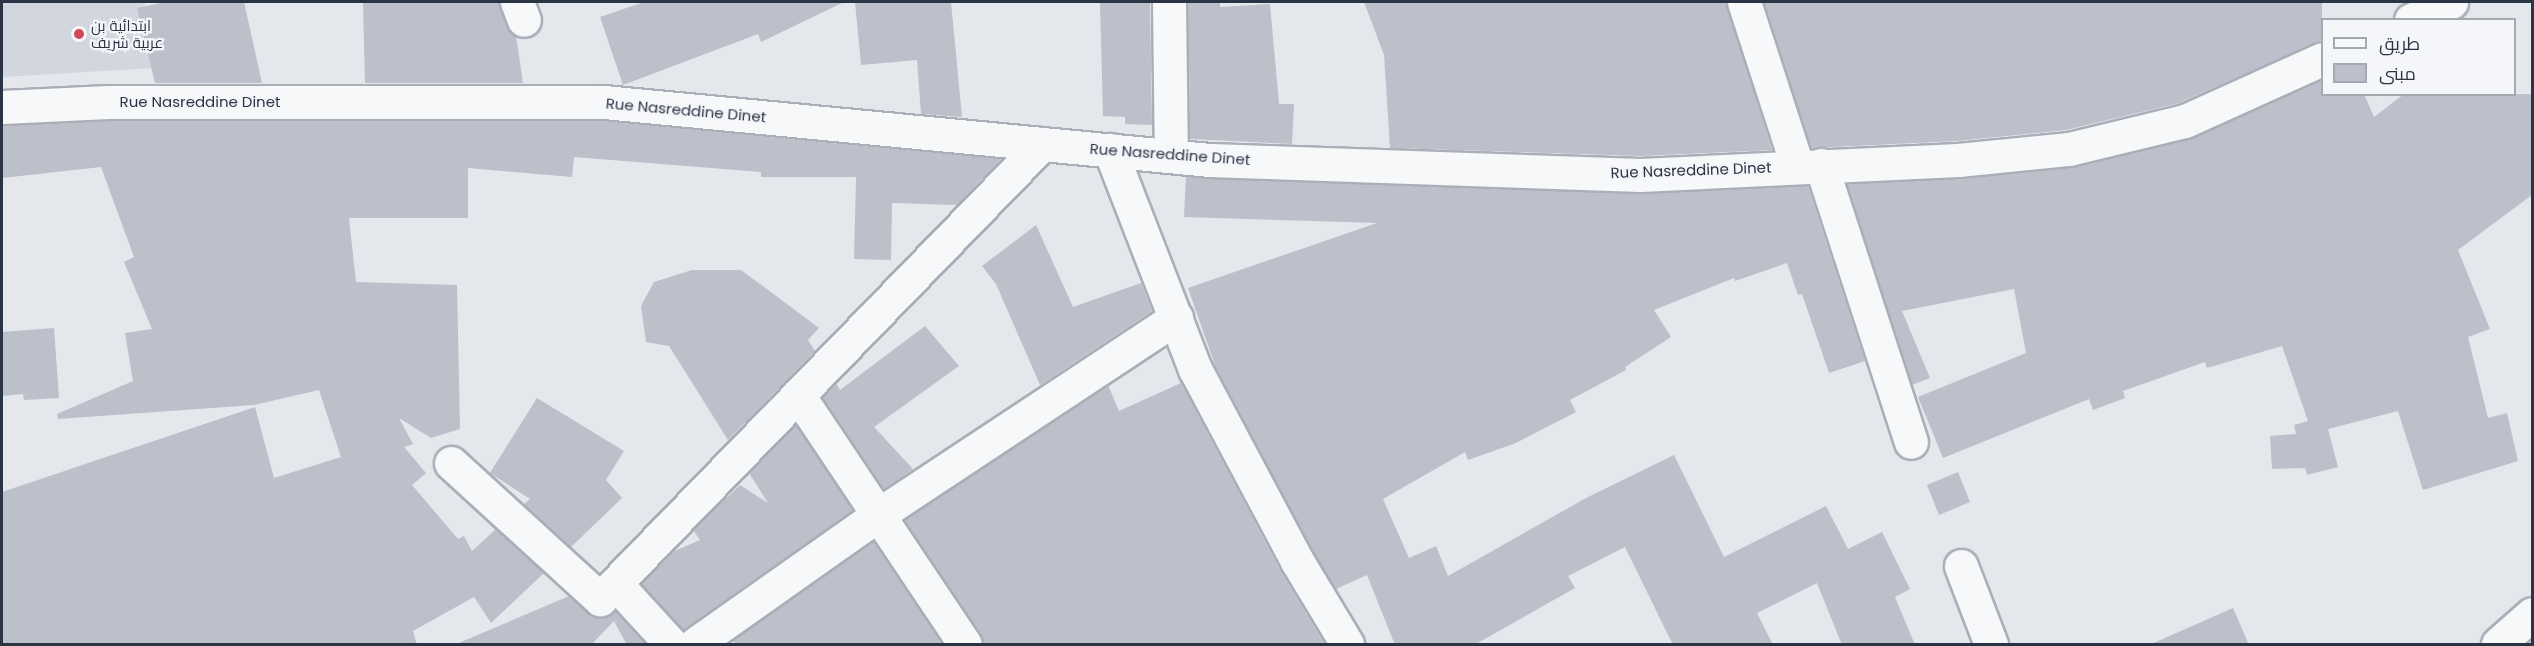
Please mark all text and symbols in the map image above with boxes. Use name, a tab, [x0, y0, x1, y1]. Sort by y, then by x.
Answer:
place label: ابتدائية بن عربية شريف	[91, 16, 163, 51]
legend	[2321, 18, 2516, 96]
marker: ابتدائية بن عربية شريف	[72, 27, 86, 41]
text: طريق	[2379, 31, 2420, 56]
text: مبنى	[2379, 61, 2416, 86]
street label: Rue Nasreddine Dinet	[120, 93, 280, 111]
street label: Rue Nasreddine Dinet	[605, 94, 767, 126]
street label: Rue Nasreddine Dinet	[1089, 139, 1251, 169]
street label: Rue Nasreddine Dinet	[1610, 158, 1772, 182]

